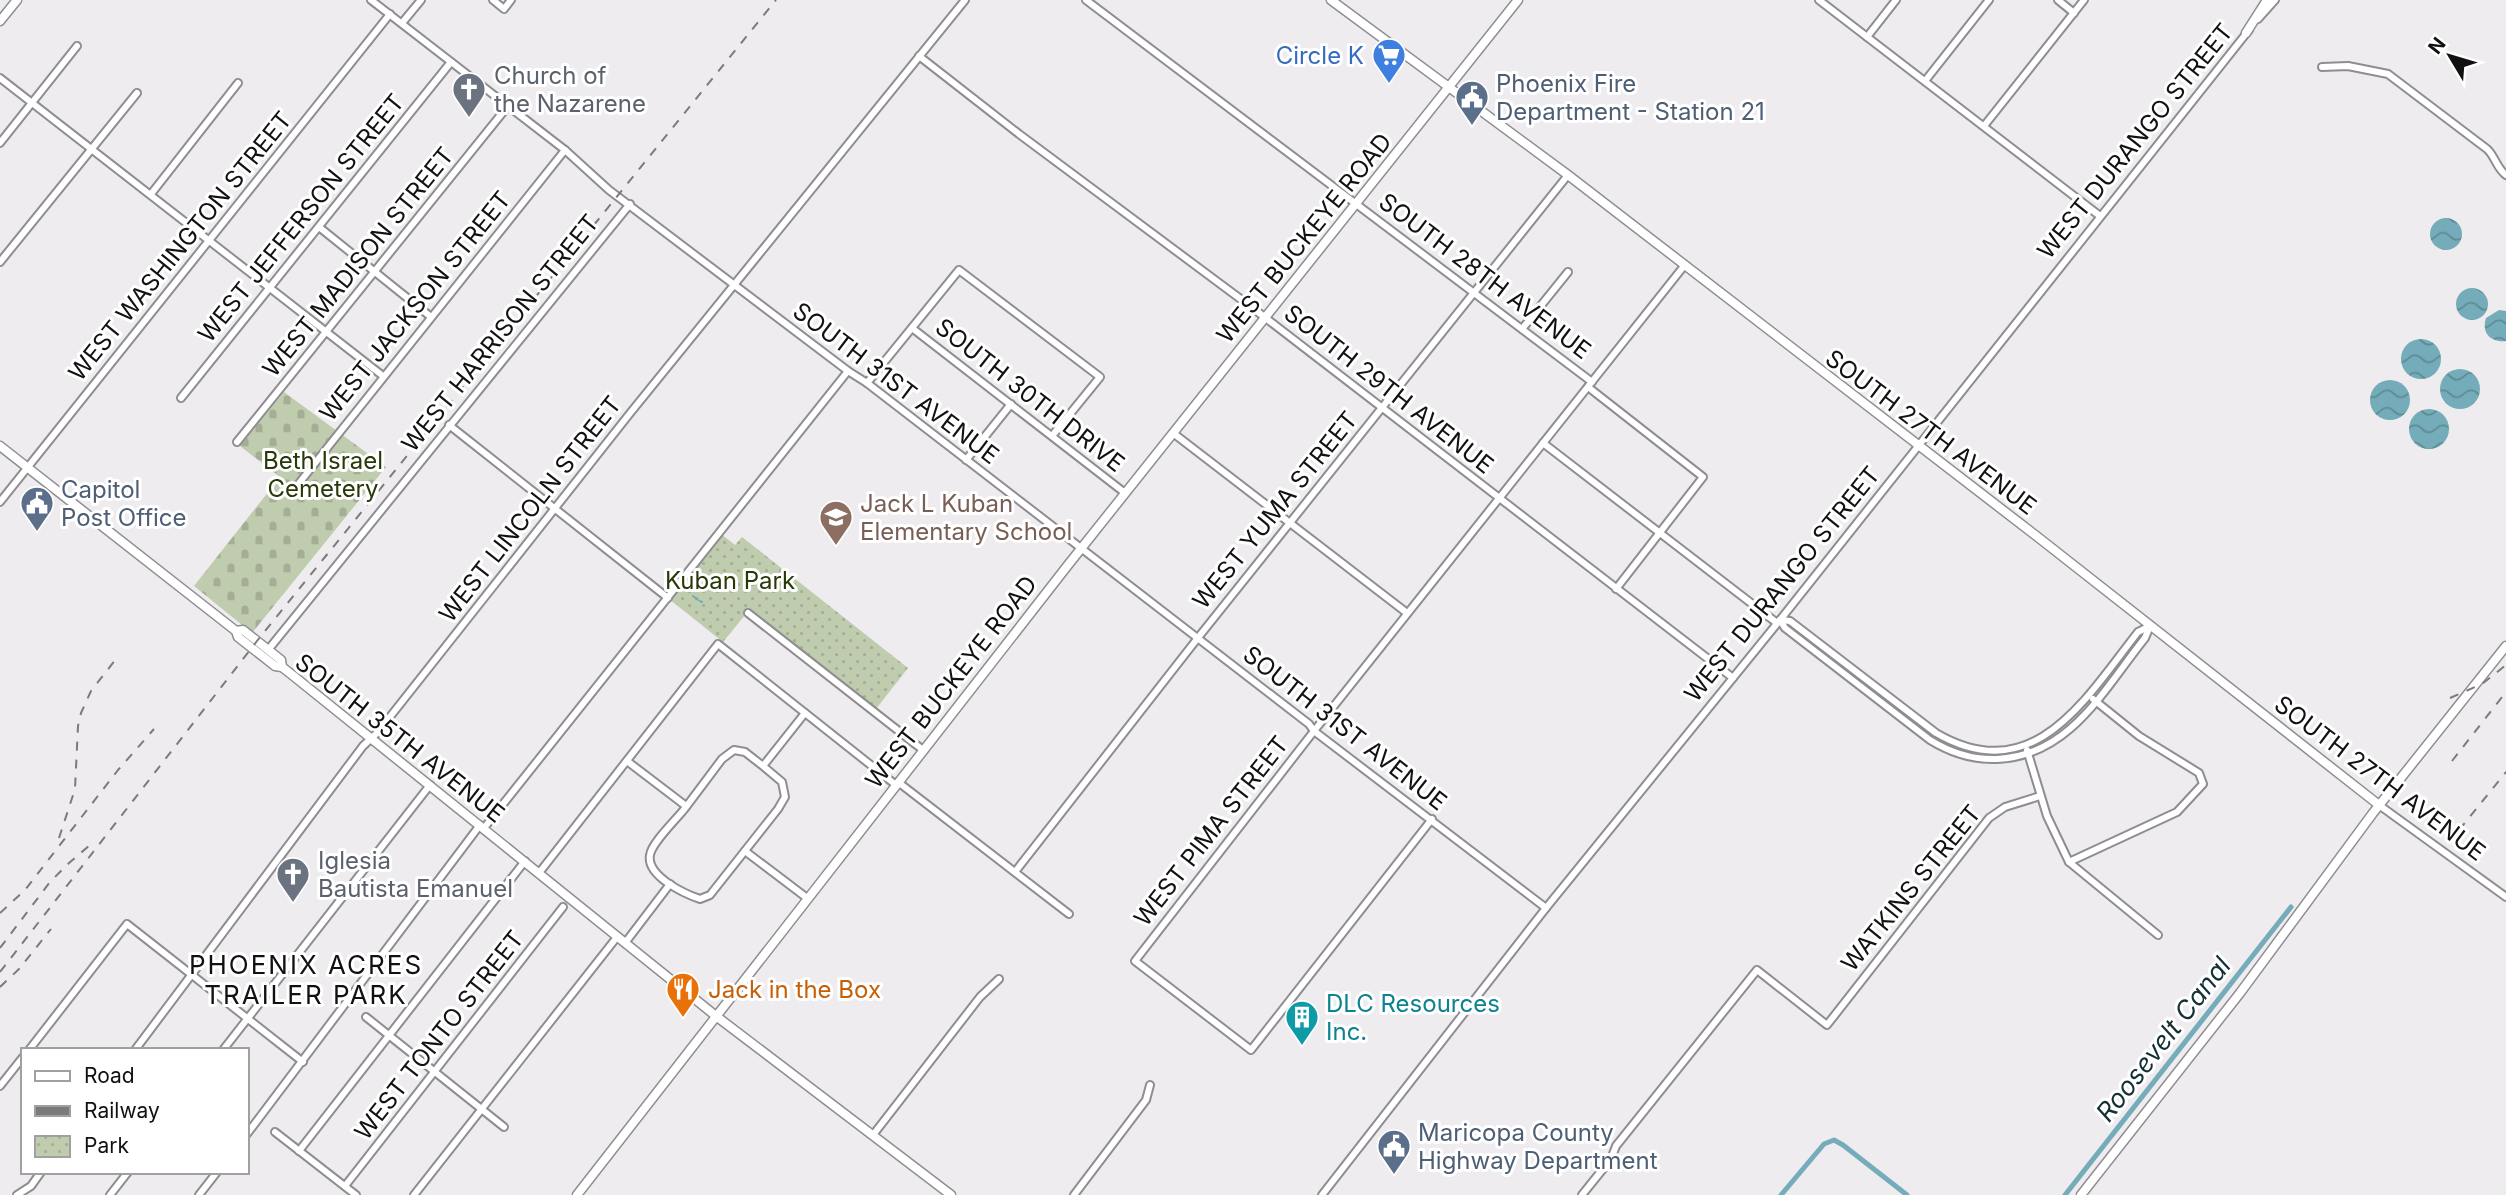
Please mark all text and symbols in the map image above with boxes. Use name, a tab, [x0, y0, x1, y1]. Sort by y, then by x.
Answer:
street label: WEST DURANGO STREET	[2031, 17, 2239, 265]
north arrow	[2415, 21, 2485, 91]
text: N	[2423, 33, 2451, 59]
supermarket icon: Circle K	[1370, 36, 1408, 85]
place label: Circle K	[1276, 41, 1364, 70]
place label: Church of the Nazarene	[494, 61, 646, 118]
place label: Phoenix Fire Department - Station 21	[1496, 69, 1765, 126]
church icon: Church of the Nazarene	[450, 70, 488, 119]
public building icon: Phoenix Fire Department - Station 21	[1453, 78, 1491, 127]
street label: WEST JEFFERSON STREET	[192, 88, 410, 348]
street label: WEST WASHINGTON STREET	[62, 105, 298, 387]
street label: WEST BUCKEYE ROAD	[1210, 127, 1398, 349]
street label: WEST MADISON STREET	[256, 141, 460, 383]
street label: WEST JACKSON STREET	[313, 185, 517, 427]
street label: SOUTH 28TH AVENUE	[1373, 187, 1597, 365]
street label: WEST HARRISON STREET	[395, 209, 605, 457]
street label: SOUTH 31ST AVENUE	[787, 296, 1005, 470]
street label: SOUTH 29TH AVENUE	[1279, 298, 1499, 480]
street label: SOUTH 30TH DRIVE	[930, 312, 1130, 478]
street label: SOUTH 27TH AVENUE	[1820, 343, 2042, 521]
street label: WEST LINCOLN STREET	[433, 390, 627, 628]
street label: WEST YUMA STREET	[1186, 405, 1364, 615]
park label: Beth Israel Cemetery	[263, 446, 383, 503]
street label: WEST DURANGO STREET	[1678, 460, 1886, 708]
place label: Capitol Post Office	[61, 475, 187, 532]
public building icon: Capitol Post Office	[18, 484, 56, 533]
place label: Jack L Kuban Elementary School	[860, 489, 1072, 546]
school or university icon: Jack L Kuban Elementary School	[817, 498, 855, 547]
park label: Kuban Park	[665, 566, 795, 595]
street label: WEST BUCKEYE ROAD	[859, 570, 1043, 794]
street label: SOUTH 31ST AVENUE	[1237, 640, 1453, 816]
street label: SOUTH 35TH AVENUE	[290, 647, 510, 829]
street label: SOUTH 27TH AVENUE	[2269, 689, 2491, 867]
street label: WEST PIMA STREET	[1128, 730, 1294, 932]
street label: WATKINS STREET	[1835, 799, 1987, 977]
place label: Iglesia Bautista Emanuel	[318, 846, 513, 903]
church icon: Iglesia Bautista Emanuel	[274, 855, 312, 904]
street label: WEST TONTO STREET	[348, 925, 530, 1145]
district label: PHOENIX ACRES TRAILER PARK	[189, 949, 423, 1010]
water label: Roosevelt Canal	[2089, 950, 2237, 1127]
restaurant icon: Jack in the Box	[664, 970, 702, 1019]
place label: Jack in the Box	[708, 975, 881, 1004]
place label: DLC Resources Inc.	[1326, 989, 1500, 1046]
building icon: DLC Resources Inc.	[1283, 998, 1321, 1047]
legend	[21, 1048, 248, 1174]
text: Road	[84, 1063, 135, 1088]
text: Railway	[84, 1098, 160, 1123]
place label: Maricopa County Highway Department	[1418, 1118, 1658, 1175]
public building icon: Maricopa County Highway Department	[1375, 1127, 1413, 1176]
text: Park	[84, 1133, 129, 1158]

